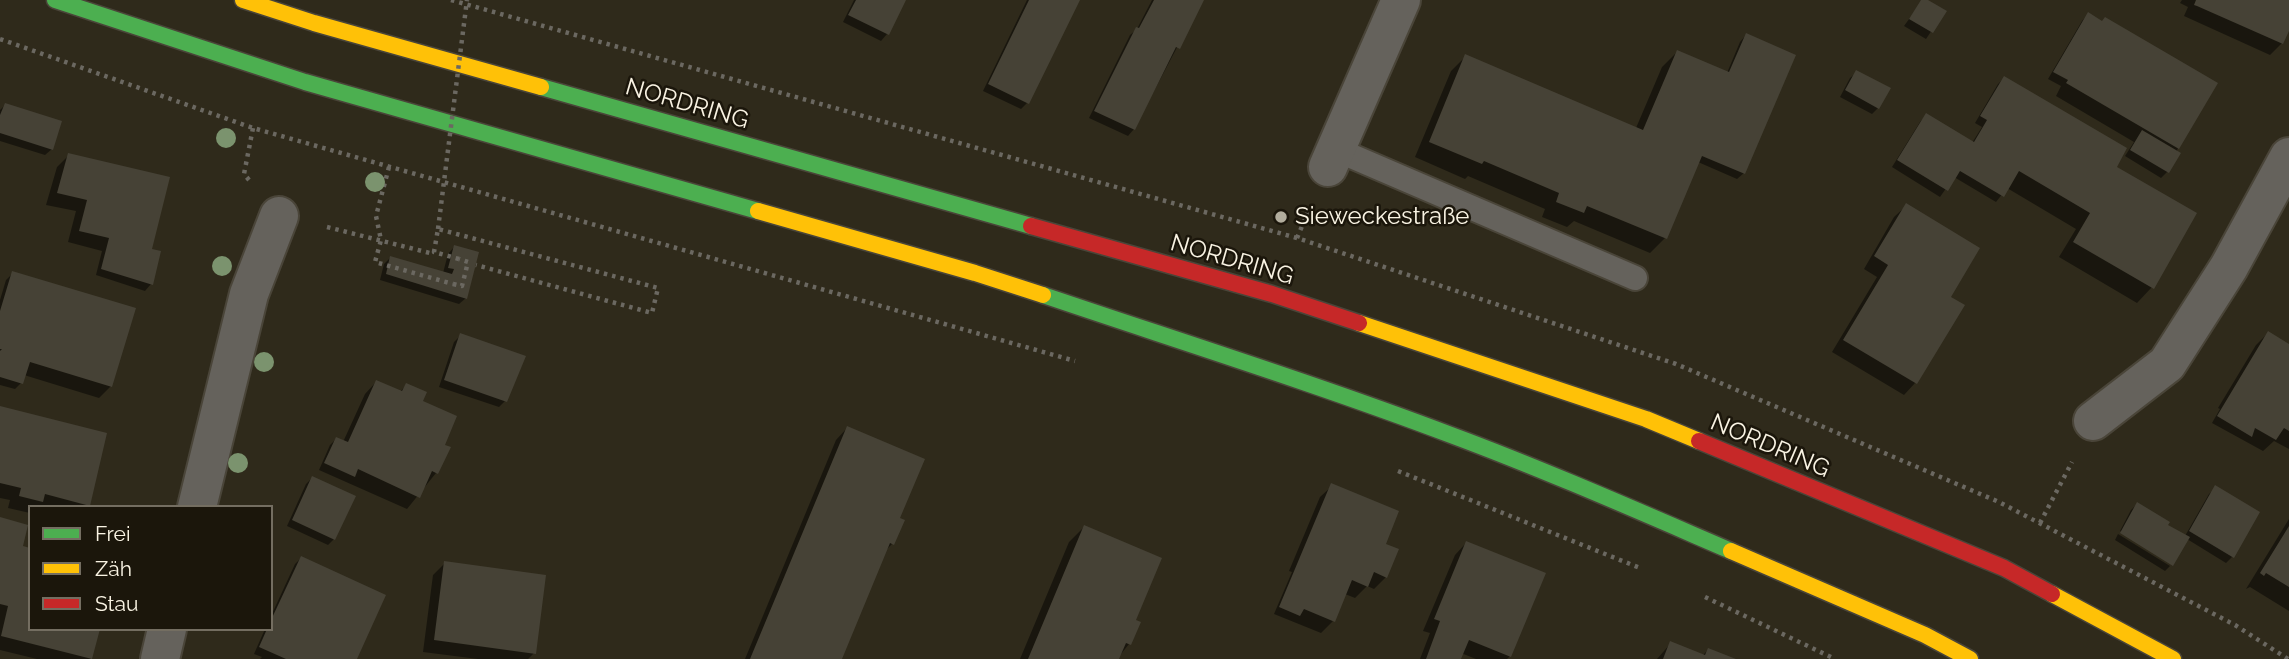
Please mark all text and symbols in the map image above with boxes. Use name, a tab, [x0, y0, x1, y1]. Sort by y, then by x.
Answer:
street label: NORDRING	[622, 73, 752, 135]
place label: Sieweckestraße	[1295, 203, 1469, 231]
marker: Sieweckestraße	[1273, 209, 1289, 225]
street label: NORDRING	[1167, 229, 1297, 291]
street label: NORDRING	[1706, 408, 1834, 484]
legend	[28, 505, 273, 631]
text: Frei	[95, 521, 131, 546]
text: Zäh	[95, 556, 132, 581]
text: Stau	[95, 591, 139, 616]

